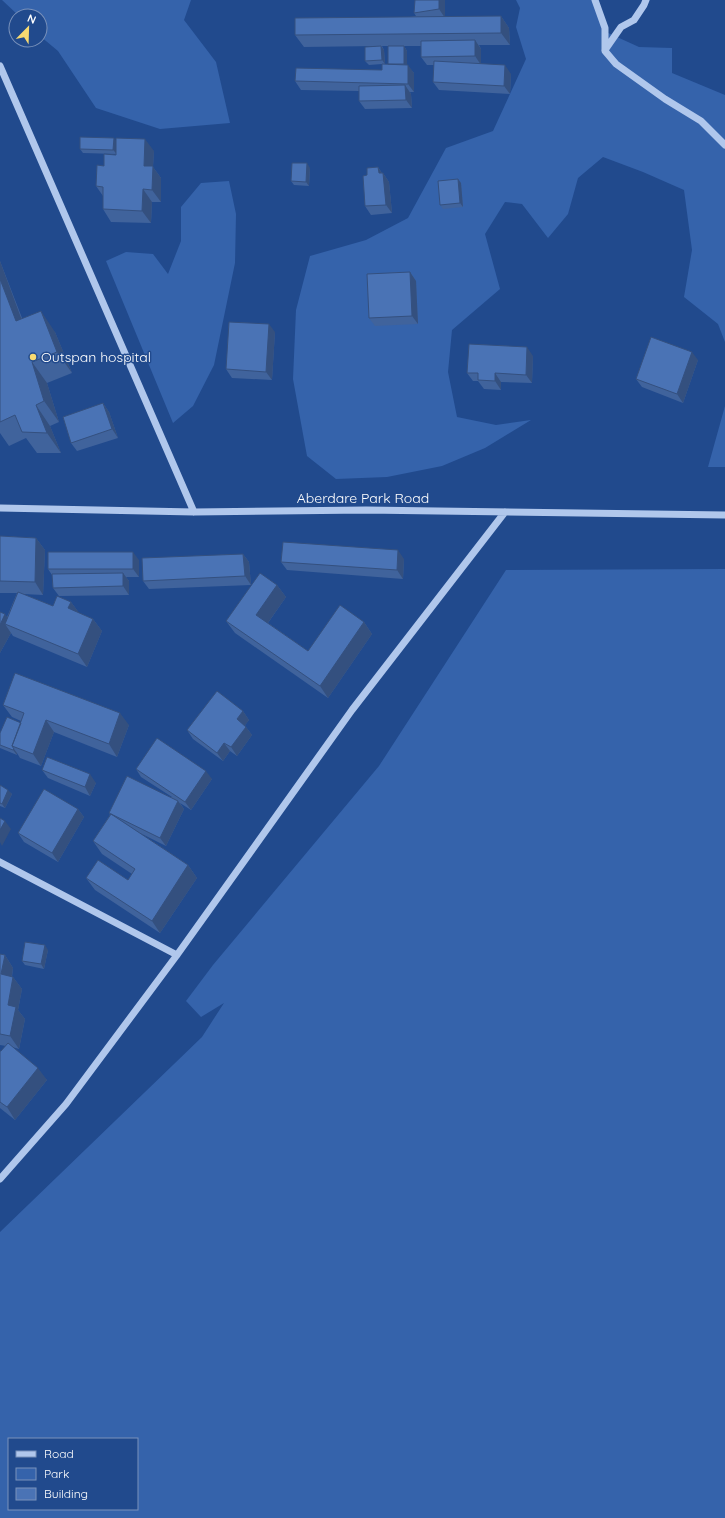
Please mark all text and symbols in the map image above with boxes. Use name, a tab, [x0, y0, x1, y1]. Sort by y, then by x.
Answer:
north arrow	[8, 8, 48, 48]
text: N	[25, 11, 38, 27]
place label: Outspan hospital	[41, 348, 151, 366]
marker: Outspan hospital	[28, 352, 38, 362]
street label: Aberdare Park Road	[297, 489, 429, 507]
legend	[8, 1438, 138, 1510]
text: Road	[44, 1446, 74, 1461]
text: Park	[44, 1466, 69, 1481]
text: Building	[44, 1486, 88, 1501]

